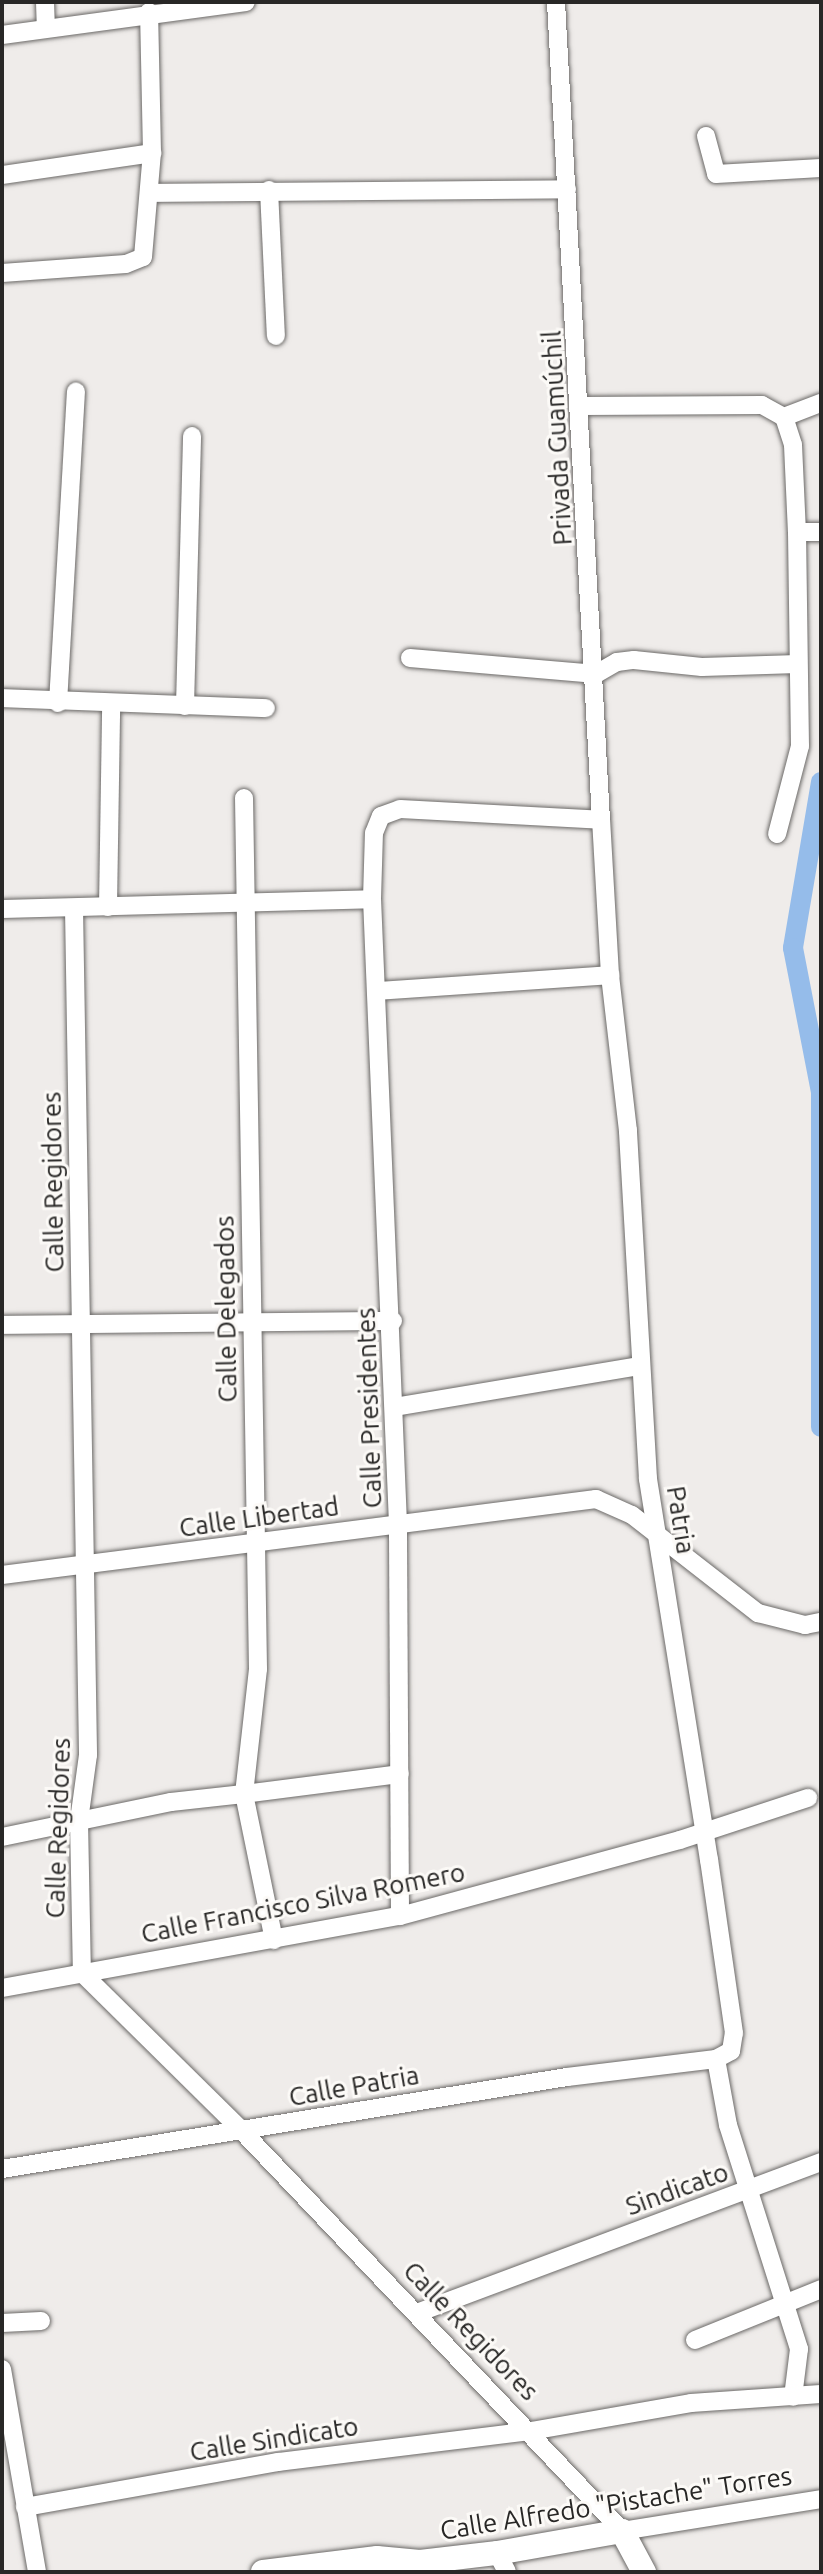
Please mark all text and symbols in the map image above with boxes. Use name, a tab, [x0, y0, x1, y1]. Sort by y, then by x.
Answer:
street label: Privada Guamúchil	[536, 330, 578, 546]
street label: Calle Regidores	[36, 1091, 70, 1273]
street label: Calle Delegados	[209, 1215, 243, 1403]
street label: Calle Presidentes	[350, 1307, 388, 1509]
street label: Patria	[660, 1484, 702, 1556]
street label: Calle Libertad	[177, 1490, 341, 1544]
street label: Calle Regidores	[39, 1737, 77, 1919]
street label: Calle Francisco Silva Romero	[138, 1856, 468, 1950]
street label: Calle Patria	[286, 2059, 422, 2113]
street label: Sindicato	[621, 2156, 733, 2222]
street label: Calle Regidores	[397, 2255, 545, 2407]
street label: Calle Sindicato	[187, 2410, 361, 2468]
street label: Calle Alfredo "Pistache" Torres	[438, 2460, 794, 2546]

